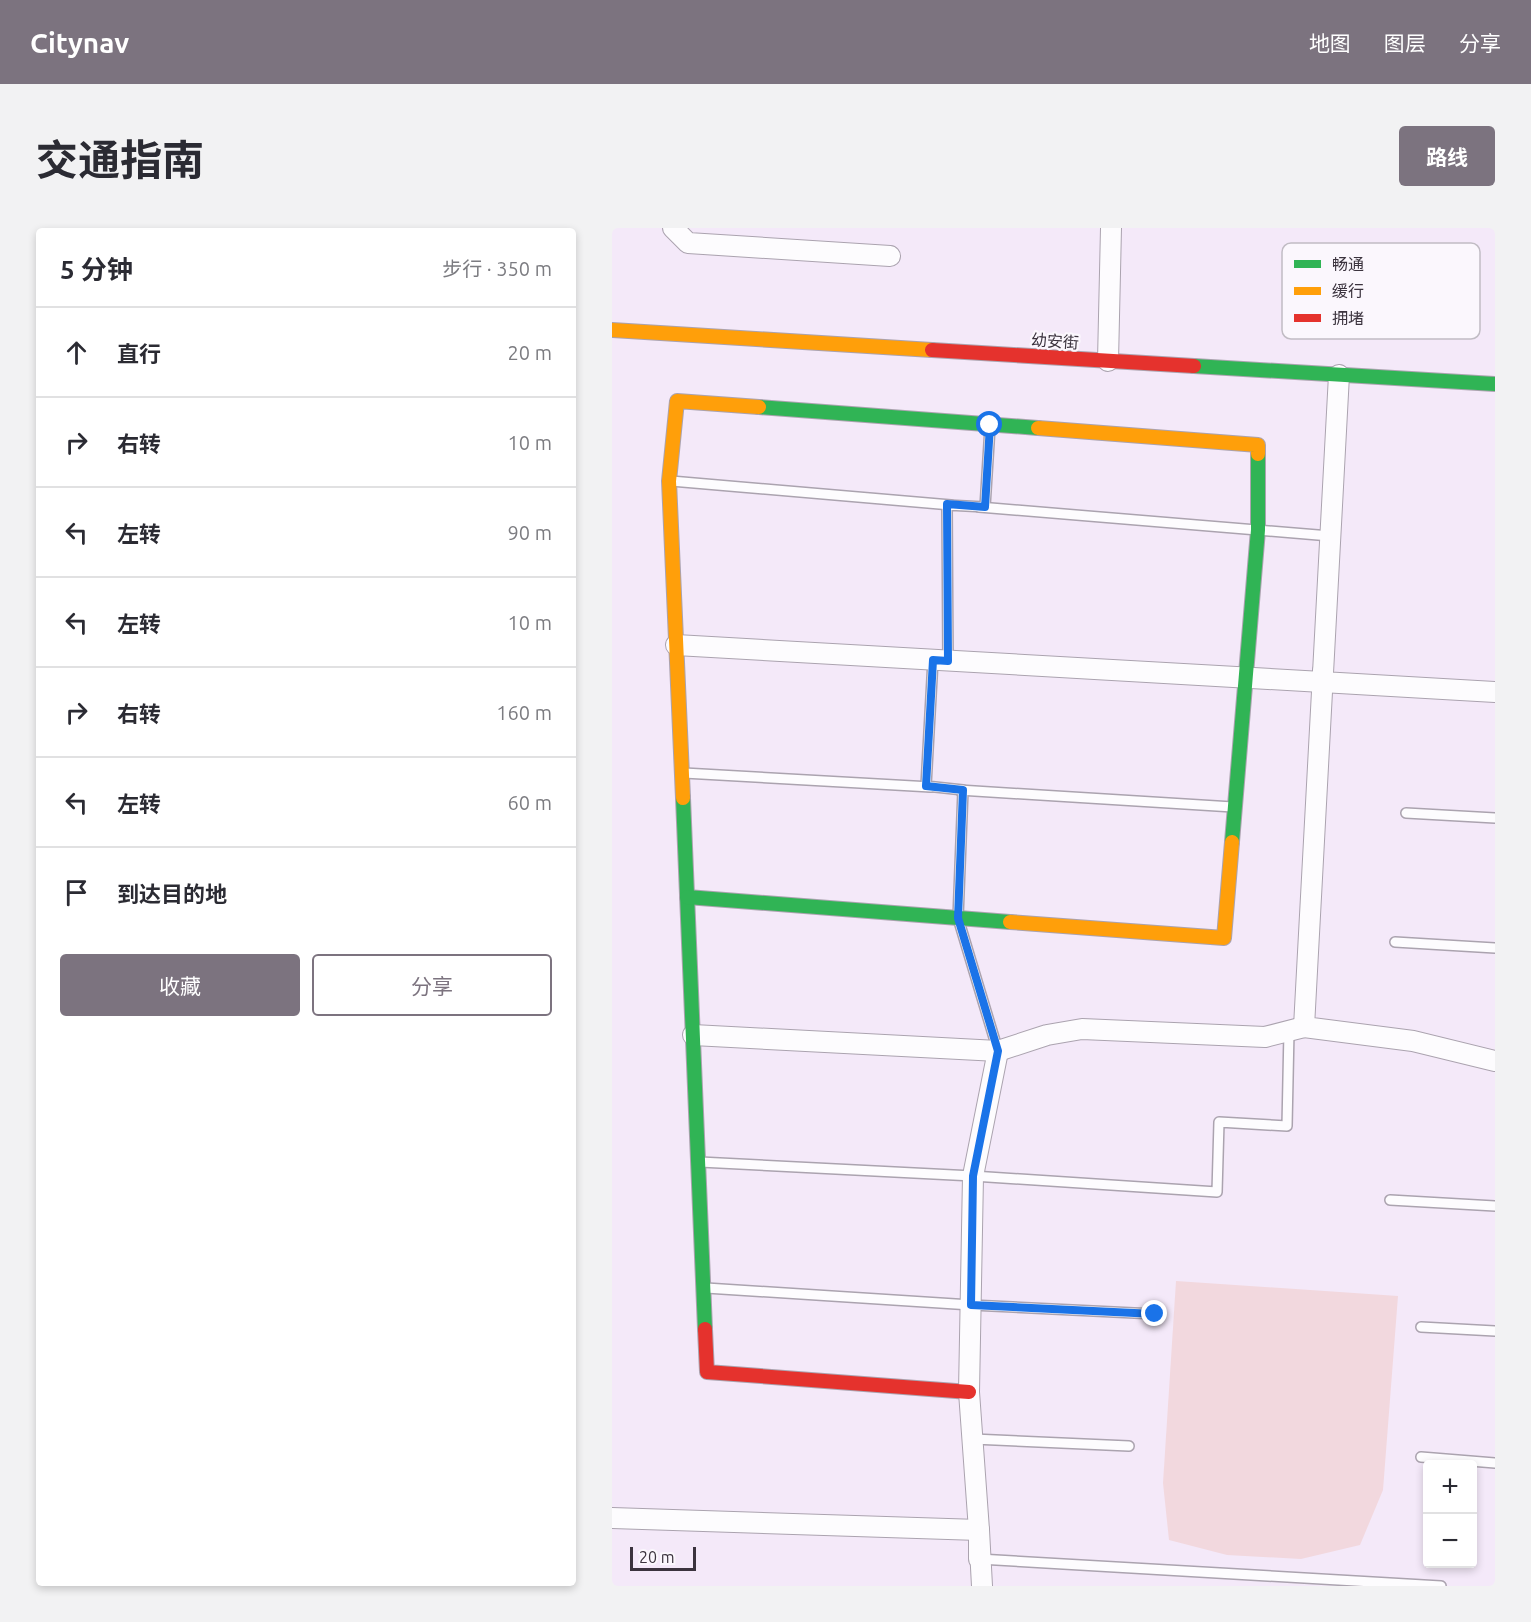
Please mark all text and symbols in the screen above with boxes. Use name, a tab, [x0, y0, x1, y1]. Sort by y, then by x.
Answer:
text: Citynav	[30, 27, 129, 58]
text: 地图	[1309, 31, 1351, 55]
text: 图层	[1384, 31, 1426, 55]
text: 分享	[1459, 31, 1501, 55]
button: 路线	[1399, 126, 1495, 186]
text: 交通指南	[36, 136, 204, 183]
legend	[1282, 243, 1480, 339]
text: 5 分钟	[60, 255, 133, 284]
text: 畅通	[1332, 255, 1364, 273]
text: 步行 · 350 m	[442, 257, 552, 280]
text: 缓行	[1332, 282, 1364, 300]
text: 拥堵	[1332, 309, 1364, 327]
street label: 幼安街	[1030, 330, 1080, 352]
icon: ahead	[60, 336, 93, 369]
text: 直行	[117, 341, 161, 366]
text: 20 m	[508, 341, 552, 364]
route start	[976, 411, 1002, 437]
icon: right	[60, 426, 93, 459]
text: 右转	[117, 431, 161, 456]
text: 10 m	[508, 431, 552, 454]
icon: left	[60, 516, 93, 549]
text: 左转	[117, 521, 161, 546]
text: 90 m	[508, 521, 552, 544]
icon: left	[60, 606, 93, 639]
text: 左转	[117, 611, 161, 636]
text: 10 m	[508, 611, 552, 634]
icon: right	[60, 696, 93, 729]
text: 右转	[117, 701, 161, 726]
text: 160 m	[496, 701, 552, 724]
icon: left	[60, 786, 93, 819]
text: 左转	[117, 791, 161, 816]
text: 60 m	[508, 791, 552, 814]
icon: arrive	[60, 876, 93, 909]
text: 到达目的地	[117, 881, 227, 906]
button: 收藏	[60, 954, 300, 1016]
button: 分享	[312, 954, 552, 1016]
route end	[1141, 1300, 1167, 1326]
map controls	[1423, 1460, 1477, 1568]
button: +	[1423, 1460, 1477, 1514]
button: −	[1423, 1514, 1477, 1568]
scale bar	[630, 1544, 696, 1572]
text: 20 m	[639, 1548, 675, 1566]

